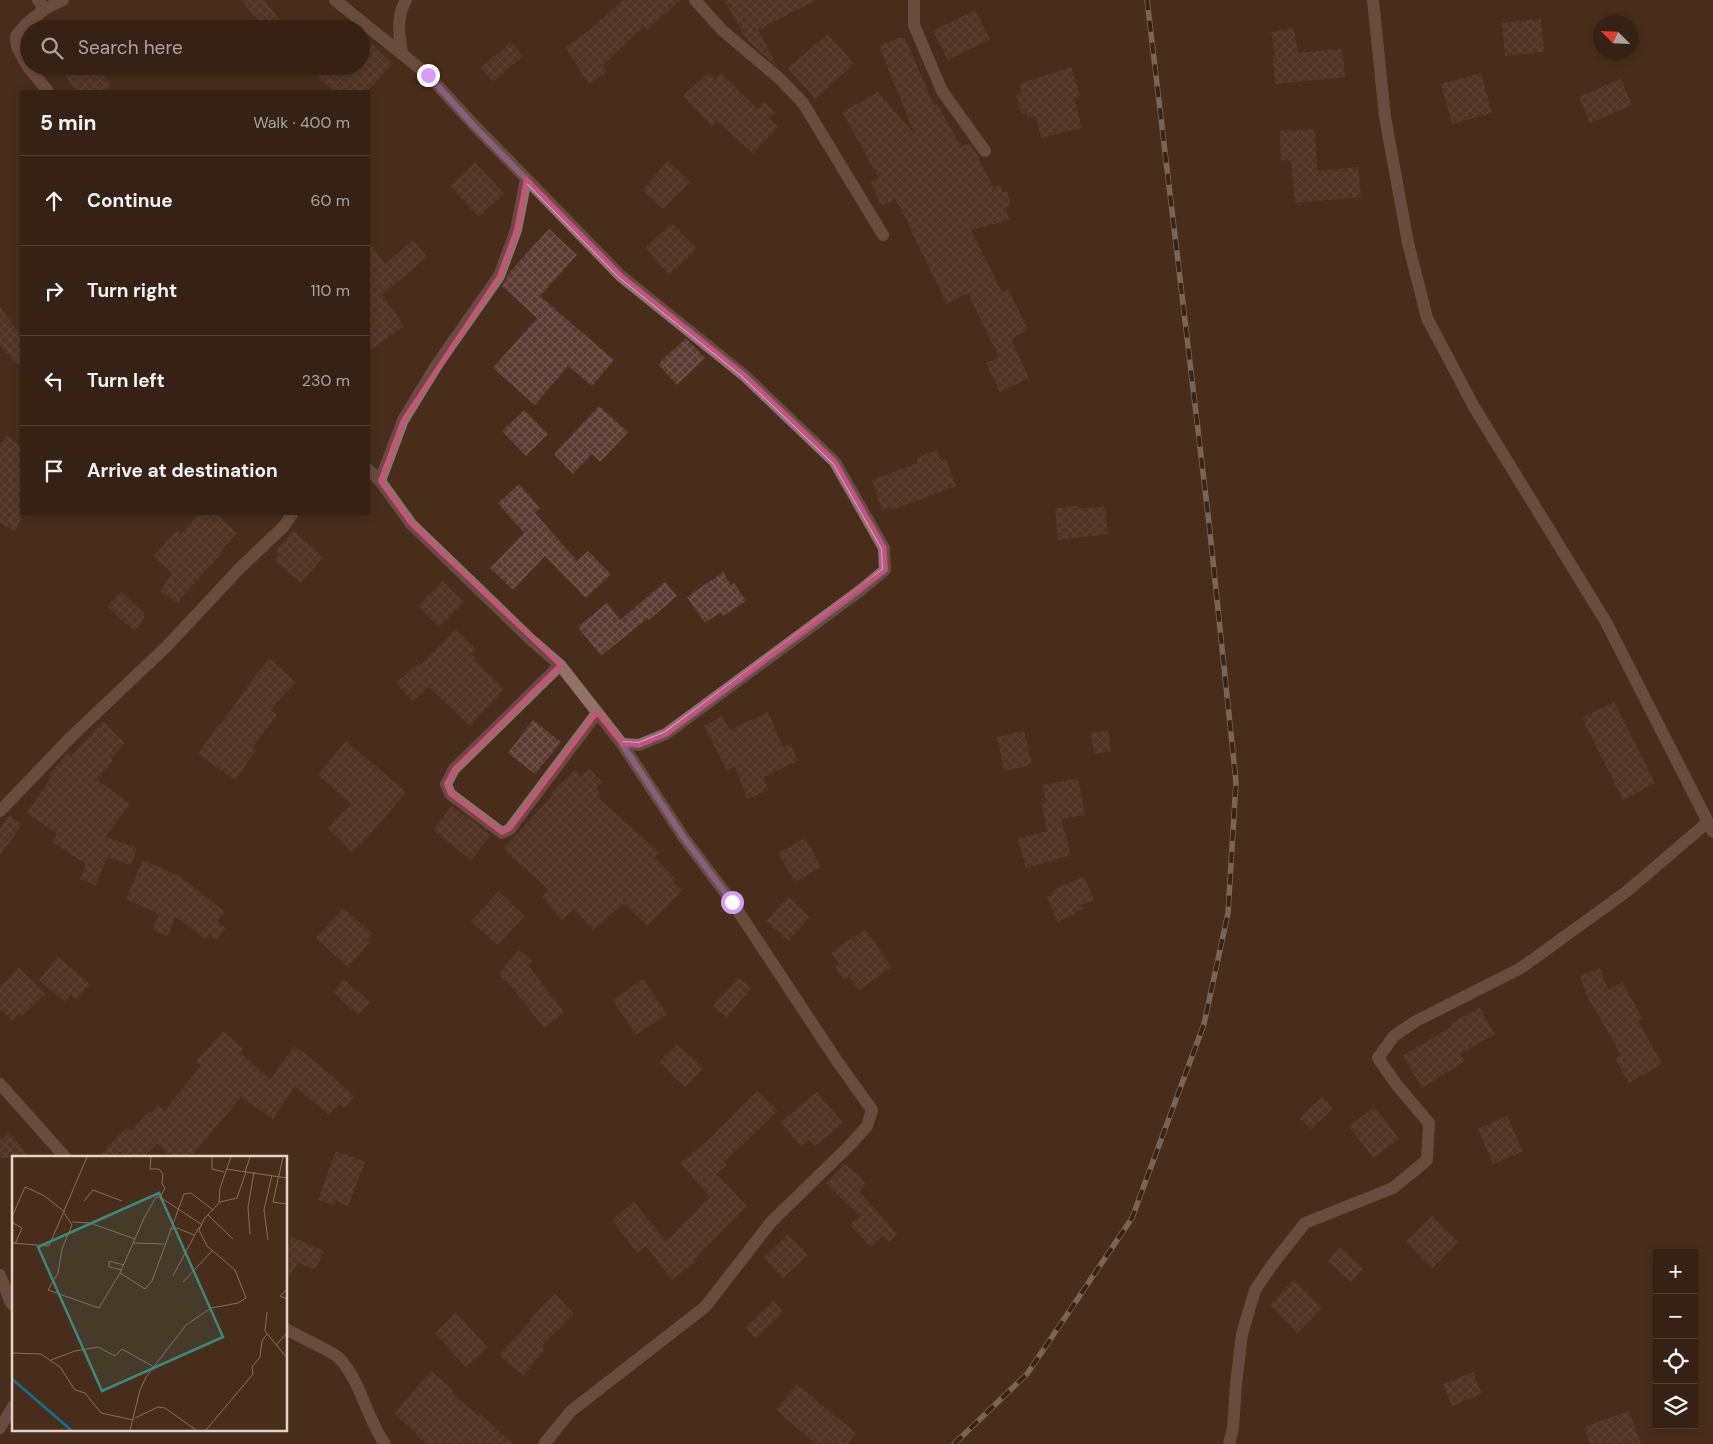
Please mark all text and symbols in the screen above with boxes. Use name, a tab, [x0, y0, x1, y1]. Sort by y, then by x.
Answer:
north arrow	[1593, 15, 1638, 60]
search box	[20, 20, 370, 75]
icon: search	[38, 34, 66, 62]
text: Search here	[78, 35, 183, 60]
route end	[417, 64, 440, 87]
text: 5 min	[40, 109, 96, 137]
text: Walk · 400 m	[253, 112, 350, 133]
icon: ahead	[40, 187, 68, 215]
text: Continue	[87, 188, 173, 213]
text: 60 m	[310, 190, 350, 211]
icon: right	[40, 277, 68, 305]
text: Turn right	[87, 278, 177, 303]
text: 110 m	[311, 280, 350, 301]
icon: left	[40, 367, 68, 395]
text: Turn left	[87, 368, 165, 393]
text: 230 m	[302, 370, 350, 391]
icon: arrive	[40, 457, 68, 485]
text: Arrive at destination	[87, 458, 278, 483]
route start	[721, 891, 744, 914]
inset map	[12, 1156, 288, 1432]
map controls	[1653, 1249, 1698, 1429]
button: +	[1653, 1249, 1698, 1294]
button: −	[1653, 1294, 1698, 1339]
button: locate	[1653, 1339, 1698, 1384]
button: layers	[1653, 1384, 1698, 1429]

